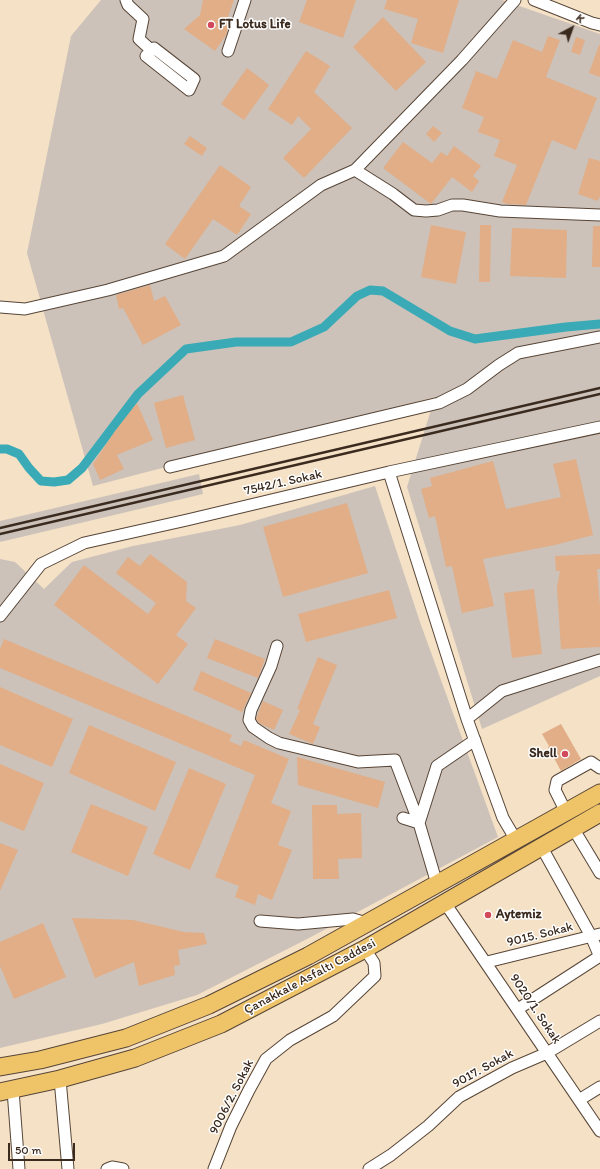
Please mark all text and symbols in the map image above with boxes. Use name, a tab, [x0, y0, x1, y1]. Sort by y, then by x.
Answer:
north arrow	[552, 8, 592, 48]
text: K	[573, 11, 587, 26]
place label: FT Lotus Life	[219, 17, 291, 33]
marker: FT Lotus Life	[206, 20, 216, 30]
street label: 7542/1. Sokak	[243, 466, 323, 500]
place label: Shell	[529, 746, 557, 762]
marker: Shell	[560, 749, 570, 759]
place label: Aytemiz	[496, 907, 542, 923]
marker: Aytemiz	[483, 910, 493, 920]
street label: 9015. Sokak	[505, 919, 575, 951]
street label: Çanakkale Asfaltı Caddesi	[241, 936, 379, 1018]
street label: 9020/1. Sokak	[506, 971, 564, 1047]
street label: 9017. Sokak	[450, 1046, 516, 1092]
street label: 9006/2. Sokak	[206, 1057, 258, 1137]
scale bar	[10, 1135, 77, 1161]
text: 50 m	[15, 1143, 41, 1157]

